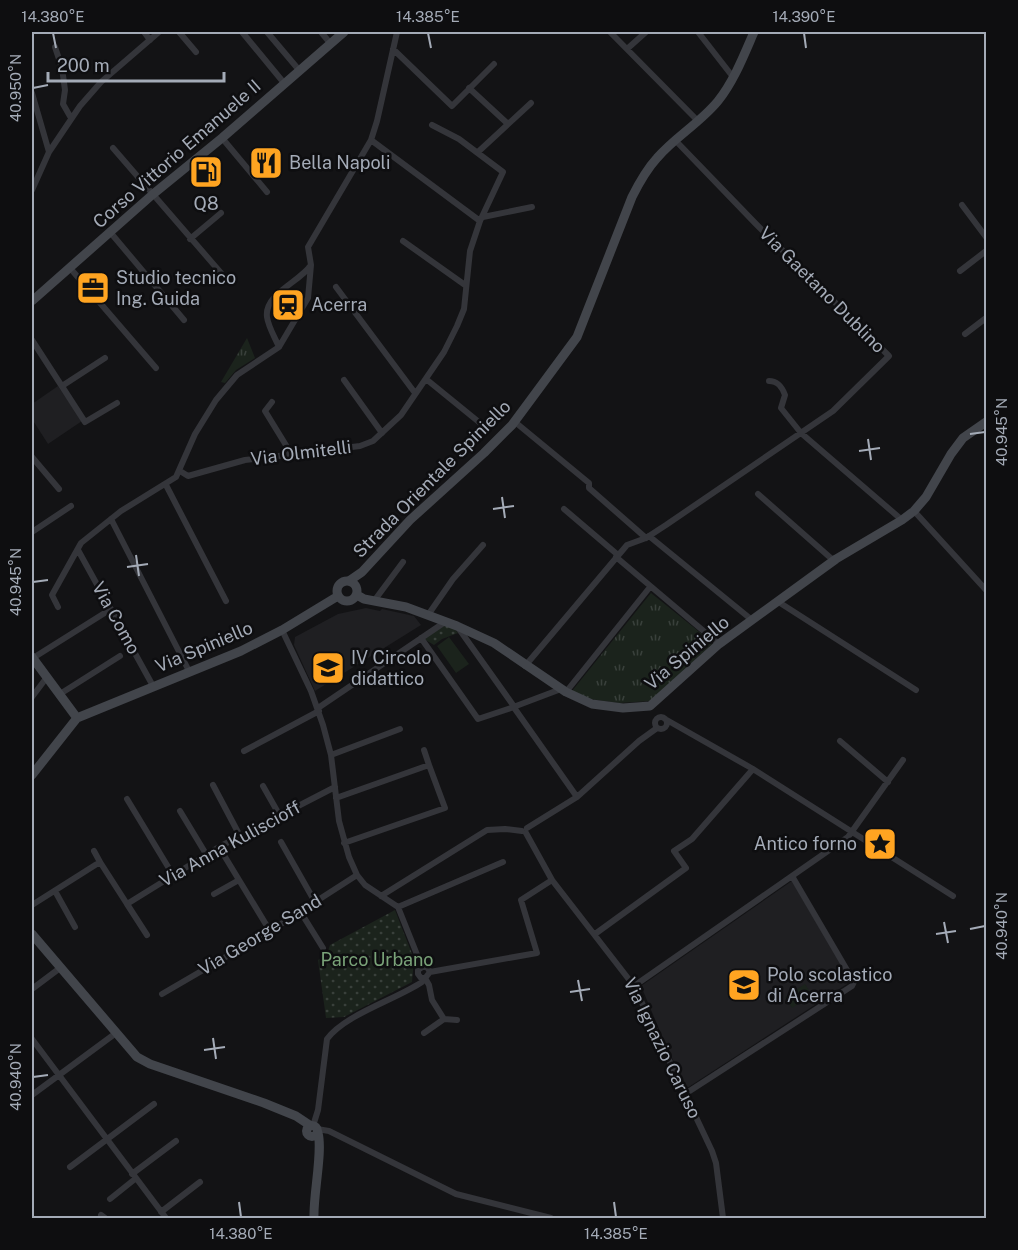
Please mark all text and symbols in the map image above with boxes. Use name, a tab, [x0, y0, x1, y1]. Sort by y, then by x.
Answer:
text: 14.380°E	[21, 8, 85, 25]
text: 14.385°E	[396, 8, 460, 25]
text: 14.390°E	[773, 8, 835, 25]
scale bar	[48, 45, 224, 83]
text: 40.950°N	[7, 54, 24, 122]
text: 200 m	[57, 55, 110, 76]
street label: Corso Vittorio Emanuele II	[89, 75, 265, 232]
restaurant icon: Bella Napoli	[248, 145, 284, 181]
place label: Bella Napoli	[289, 152, 390, 173]
fuel station icon: Q8	[188, 154, 224, 190]
place label: Q8	[193, 193, 219, 214]
street label: Via Gaetano Dublino	[755, 222, 890, 357]
place label: Studio tecnico Ing. Guida	[116, 267, 236, 309]
office icon: Studio tecnico Ing. Guida	[75, 270, 111, 306]
station icon: Acerra	[270, 287, 306, 323]
place label: Acerra	[311, 294, 367, 315]
street label: Strada Orientale Spiniello	[348, 395, 515, 562]
text: 40.945°N	[993, 398, 1010, 466]
street label: Via Olmitelli	[249, 436, 353, 469]
text: 40.945°N	[7, 548, 24, 616]
street label: Via Como	[88, 578, 145, 657]
street label: Via Spiniello	[640, 611, 733, 694]
street label: Via Spiniello	[152, 617, 256, 676]
place label: IV Circolo didattico	[351, 647, 432, 689]
school or university icon: IV Circolo didattico	[310, 650, 346, 686]
street label: Via Anna Kuliscioff	[156, 796, 304, 891]
place icon: Antico forno	[862, 826, 898, 862]
place label: Antico forno	[754, 833, 857, 854]
street label: Via George Sand	[194, 890, 325, 980]
text: 40.940°N	[993, 892, 1010, 960]
park label: Parco Urbano	[320, 949, 434, 970]
place label: Polo scolastico di Acerra	[767, 964, 892, 1006]
school or university icon: Polo scolastico di Acerra	[726, 967, 762, 1003]
street label: Via Ignazio Caruso	[619, 974, 706, 1122]
text: 40.940°N	[7, 1043, 24, 1111]
text: 14.380°E	[209, 1225, 273, 1242]
text: 14.385°E	[584, 1225, 648, 1242]

